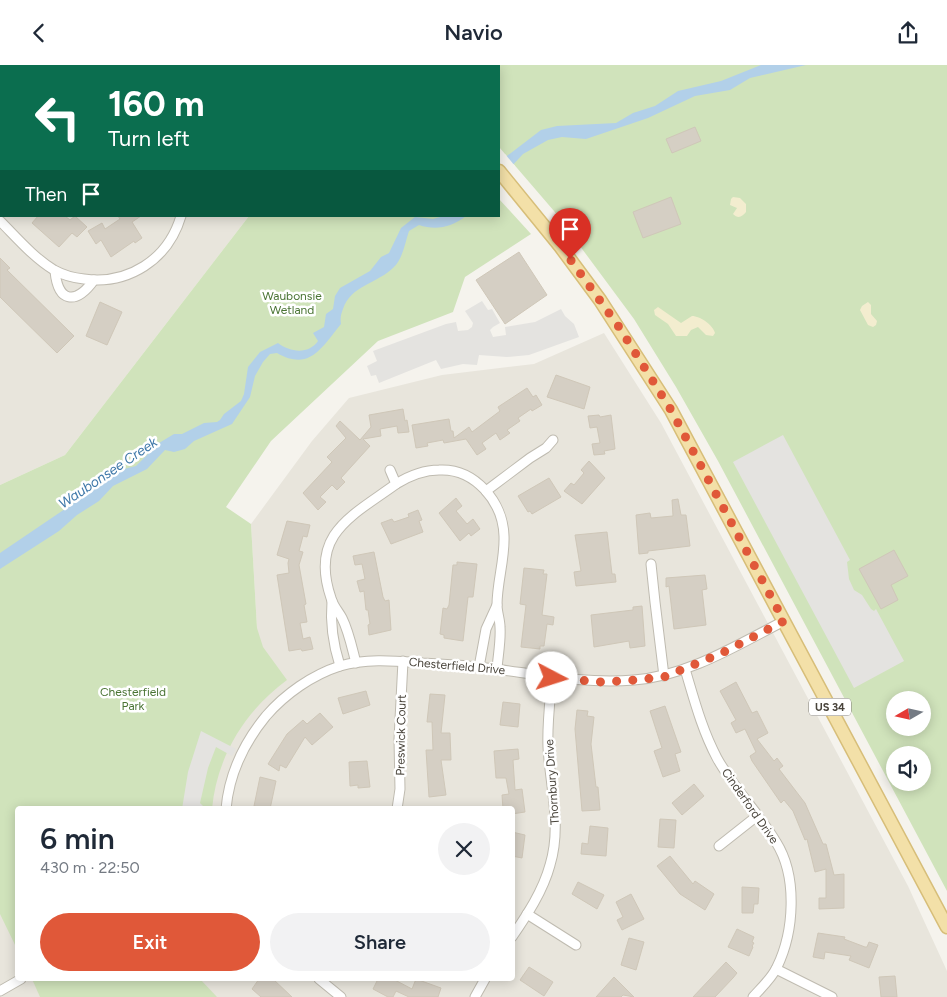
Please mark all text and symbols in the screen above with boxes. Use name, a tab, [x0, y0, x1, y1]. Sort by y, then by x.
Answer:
icon: back	[25, 19, 53, 47]
text: Navio	[444, 19, 503, 46]
icon: share	[894, 19, 922, 47]
text: 160 m	[108, 83, 205, 125]
icon: left	[25, 85, 90, 150]
text: Turn left	[108, 125, 190, 152]
icon: arrive	[77, 180, 105, 208]
text: Then	[25, 183, 67, 206]
pin	[549, 208, 591, 259]
icon: arrive	[556, 215, 584, 243]
park label: Waubonsie Wetland	[262, 289, 322, 317]
water label: Waubonsee Creek	[55, 433, 162, 512]
position arrow	[525, 651, 577, 703]
street label: Chesterfield Drive	[408, 655, 506, 677]
park label: Chesterfield Park	[100, 685, 166, 713]
north arrow	[886, 691, 931, 736]
map controls	[886, 691, 931, 791]
street label: Preswick Court	[393, 694, 409, 776]
road number: US 34	[809, 699, 851, 715]
street label: Thornbury Drive	[542, 738, 562, 825]
button: sound	[886, 746, 931, 791]
street label: Cinderford Drive	[719, 766, 781, 847]
text: 6 min	[40, 820, 115, 857]
button: close	[438, 823, 490, 875]
text: 430 m · 22:50	[40, 858, 140, 877]
button: Exit	[40, 913, 260, 971]
button: Share	[270, 913, 490, 971]

